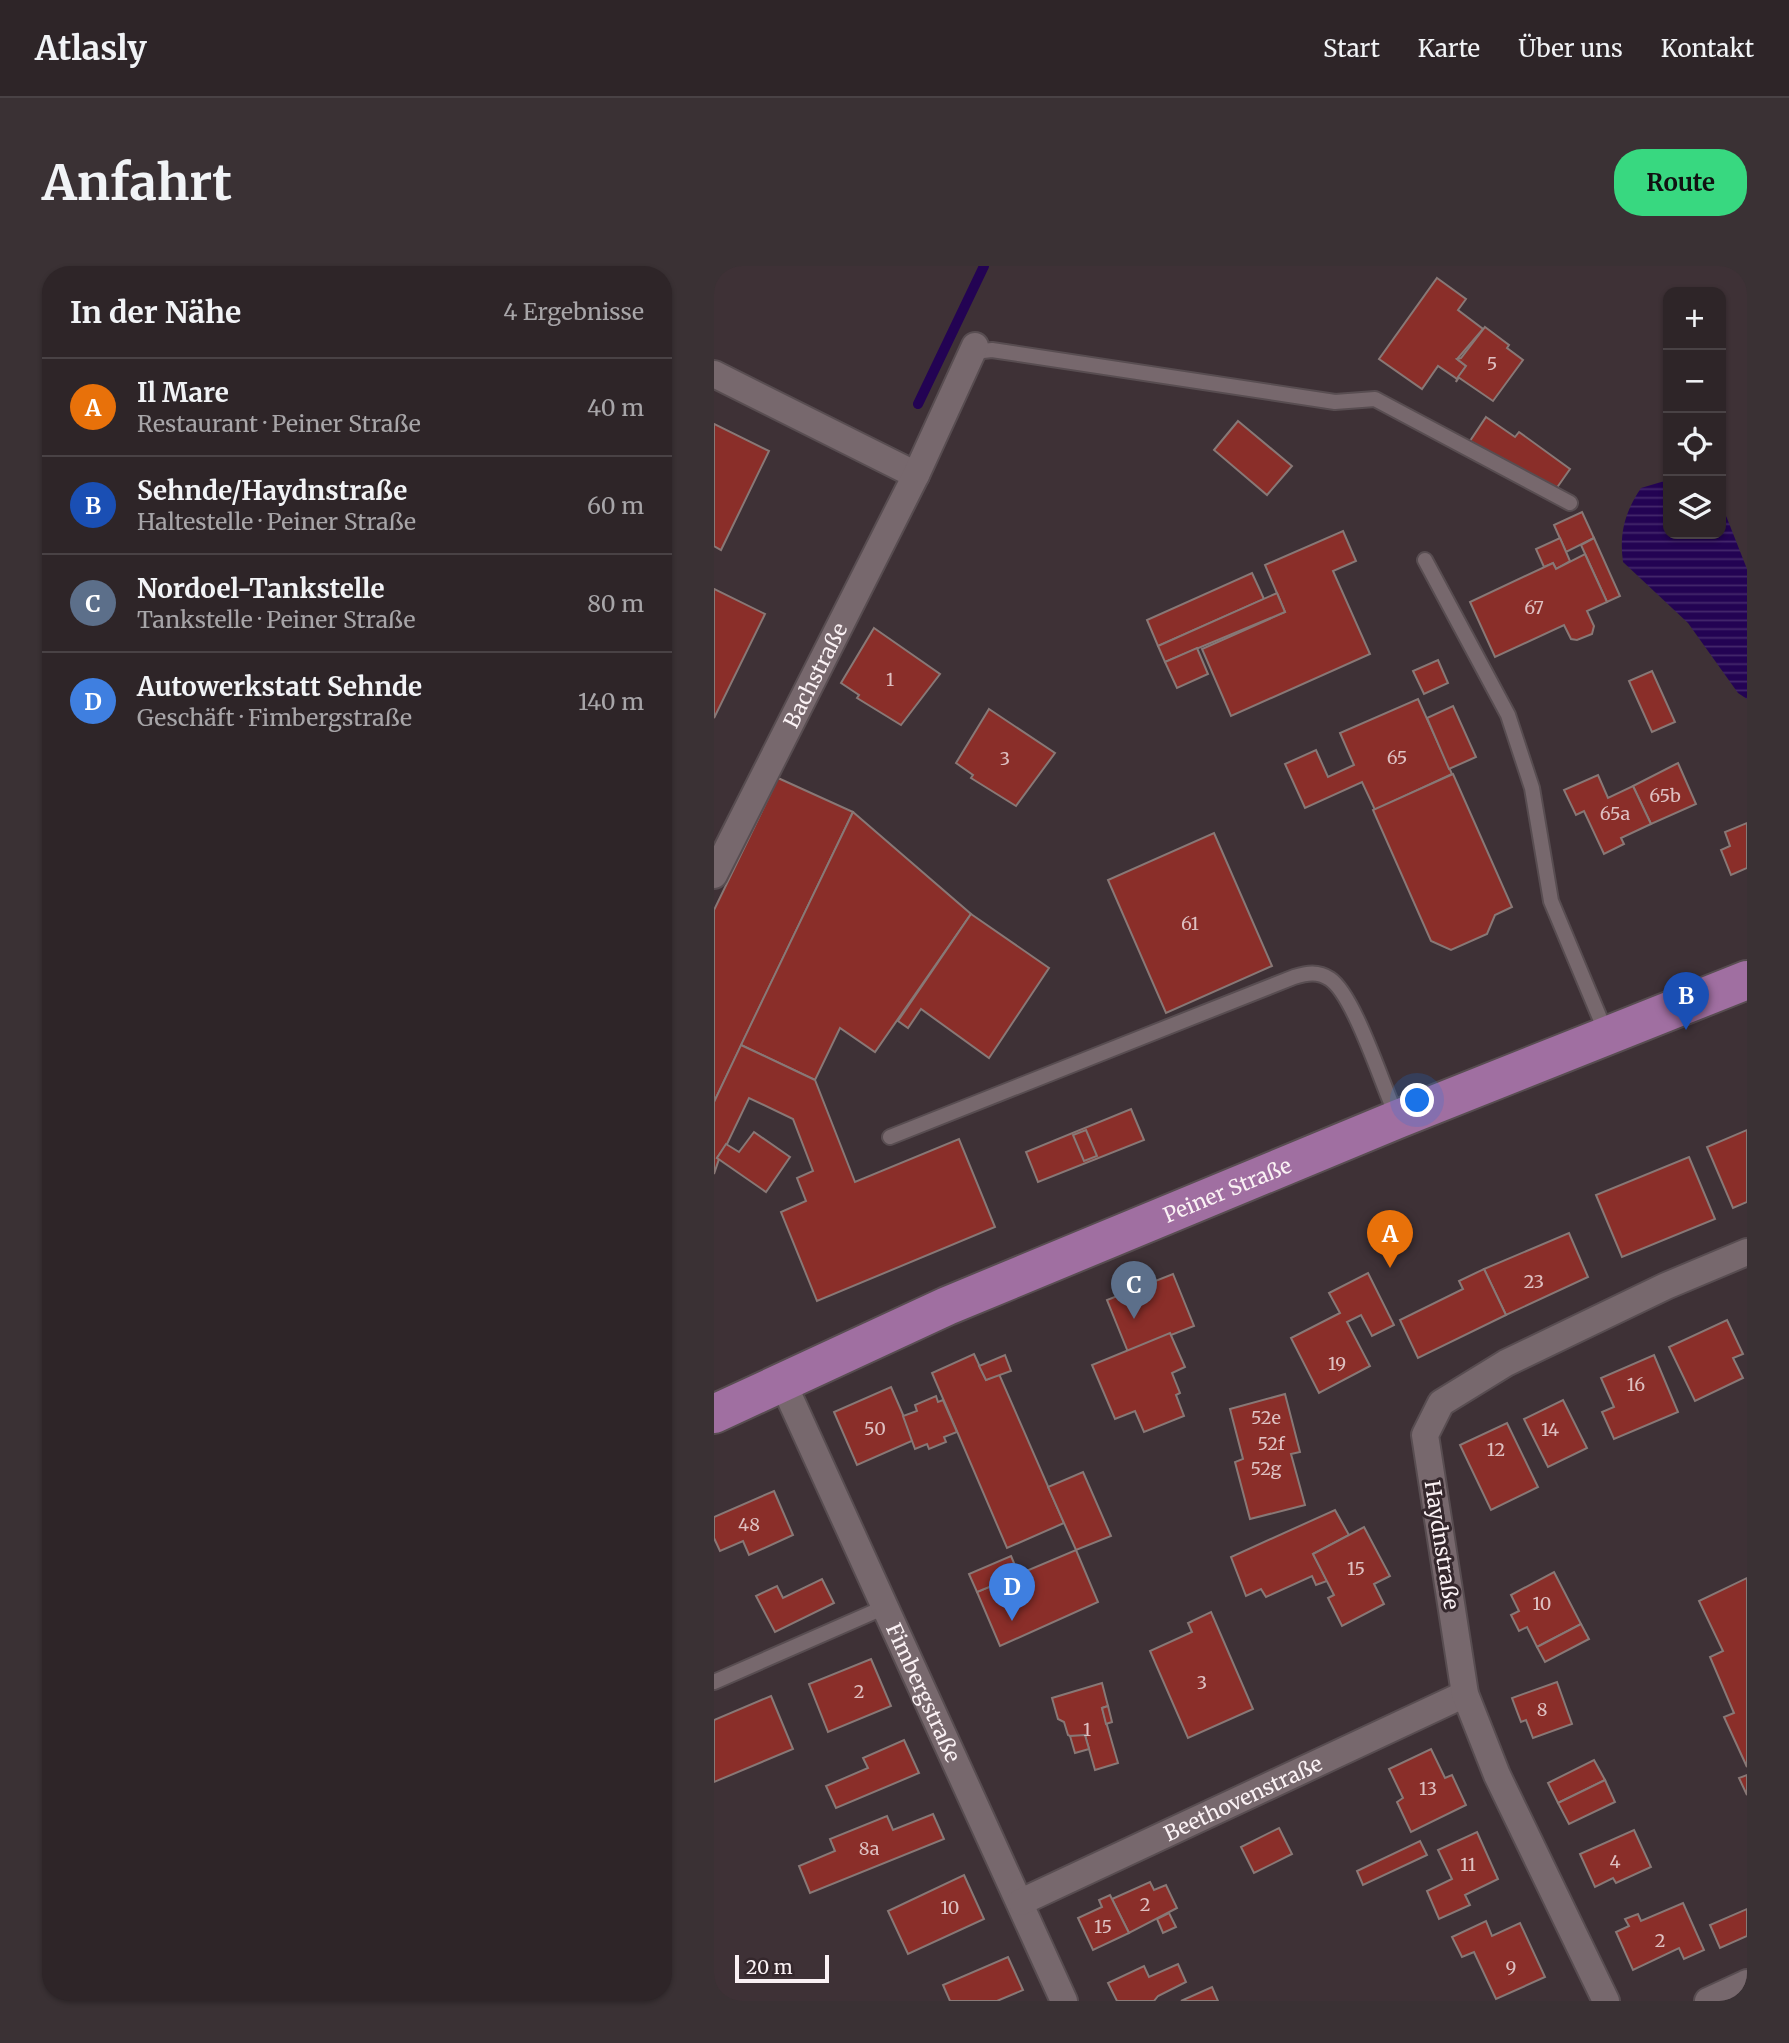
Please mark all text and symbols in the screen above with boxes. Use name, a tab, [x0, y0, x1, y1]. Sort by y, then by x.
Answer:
text: Atlasly	[35, 28, 147, 69]
text: Start	[1323, 33, 1380, 64]
text: Karte	[1418, 33, 1480, 64]
text: Über uns	[1518, 33, 1623, 64]
text: Kontakt	[1661, 33, 1754, 64]
button: Route	[1614, 149, 1747, 216]
text: Anfahrt	[42, 152, 232, 213]
map controls	[1663, 287, 1726, 539]
button: +	[1663, 287, 1726, 350]
text: In der Nähe	[70, 293, 241, 331]
text: 4 Ergebnisse	[503, 297, 644, 326]
button: −	[1663, 350, 1726, 413]
house number: 5	[1487, 352, 1497, 375]
text: Il Mare	[137, 376, 229, 409]
text: A	[85, 393, 101, 422]
text: 40 m	[587, 393, 644, 422]
text: Restaurant · Peiner Straße	[137, 409, 421, 438]
button: locate	[1663, 413, 1726, 476]
text: Sehnde/Haydnstraße	[137, 474, 407, 507]
button: layers	[1663, 476, 1726, 539]
text: B	[85, 491, 101, 520]
text: 60 m	[587, 491, 644, 520]
text: Haltestelle · Peiner Straße	[137, 507, 416, 536]
text: Nordoel-Tankstelle	[137, 572, 385, 605]
text: C	[85, 589, 101, 618]
text: 80 m	[587, 589, 644, 618]
house number: 67	[1524, 596, 1544, 619]
text: Tankstelle · Peiner Straße	[137, 605, 415, 634]
street label: Bachstraße	[777, 618, 853, 732]
house number: 1	[886, 668, 894, 691]
text: Autowerkstatt Sehnde	[137, 670, 422, 703]
text: D	[84, 687, 102, 716]
text: 140 m	[578, 687, 644, 716]
text: Geschäft · Fimbergstraße	[137, 703, 412, 732]
house number: 65	[1387, 746, 1407, 769]
house number: 3	[1000, 747, 1010, 770]
house number: 65b	[1649, 784, 1681, 807]
house number: 65a	[1600, 802, 1630, 825]
house number: 61	[1181, 912, 1199, 935]
pin: B	[1663, 972, 1709, 1030]
your location	[1400, 1083, 1434, 1117]
street label: Peiner Straße	[1159, 1151, 1295, 1228]
pin: A	[1367, 1210, 1413, 1268]
pin: C	[1111, 1261, 1157, 1319]
house number: 23	[1524, 1270, 1544, 1293]
house number: 19	[1328, 1352, 1346, 1375]
house number: 16	[1627, 1373, 1645, 1396]
house number: 52e	[1251, 1406, 1281, 1429]
house number: 50	[864, 1417, 886, 1440]
house number: 14	[1541, 1418, 1559, 1441]
house number: 52f	[1257, 1432, 1286, 1455]
house number: 12	[1487, 1438, 1505, 1461]
house number: 52g	[1250, 1457, 1282, 1480]
street label: Haydnstraße	[1418, 1479, 1466, 1611]
house number: 48	[738, 1513, 760, 1536]
house number: 15	[1347, 1557, 1365, 1580]
pin: D	[989, 1563, 1035, 1621]
house number: 10	[1533, 1592, 1551, 1615]
street label: Fimbergstraße	[880, 1619, 967, 1766]
house number: 3	[1197, 1671, 1207, 1694]
house number: 2	[854, 1680, 864, 1703]
house number: 8	[1537, 1698, 1547, 1721]
house number: 1	[1083, 1718, 1091, 1741]
street label: Beethovenstraße	[1159, 1749, 1326, 1847]
house number: 13	[1419, 1777, 1437, 1800]
house number: 8a	[859, 1837, 880, 1860]
house number: 4	[1609, 1850, 1621, 1873]
house number: 11	[1460, 1853, 1476, 1876]
house number: 2	[1140, 1893, 1150, 1916]
house number: 10	[941, 1896, 959, 1919]
house number: 15	[1094, 1915, 1112, 1938]
house number: 2	[1655, 1929, 1665, 1952]
scale bar	[735, 1952, 830, 1984]
text: 20 m	[746, 1955, 793, 1979]
house number: 9	[1506, 1956, 1516, 1979]

